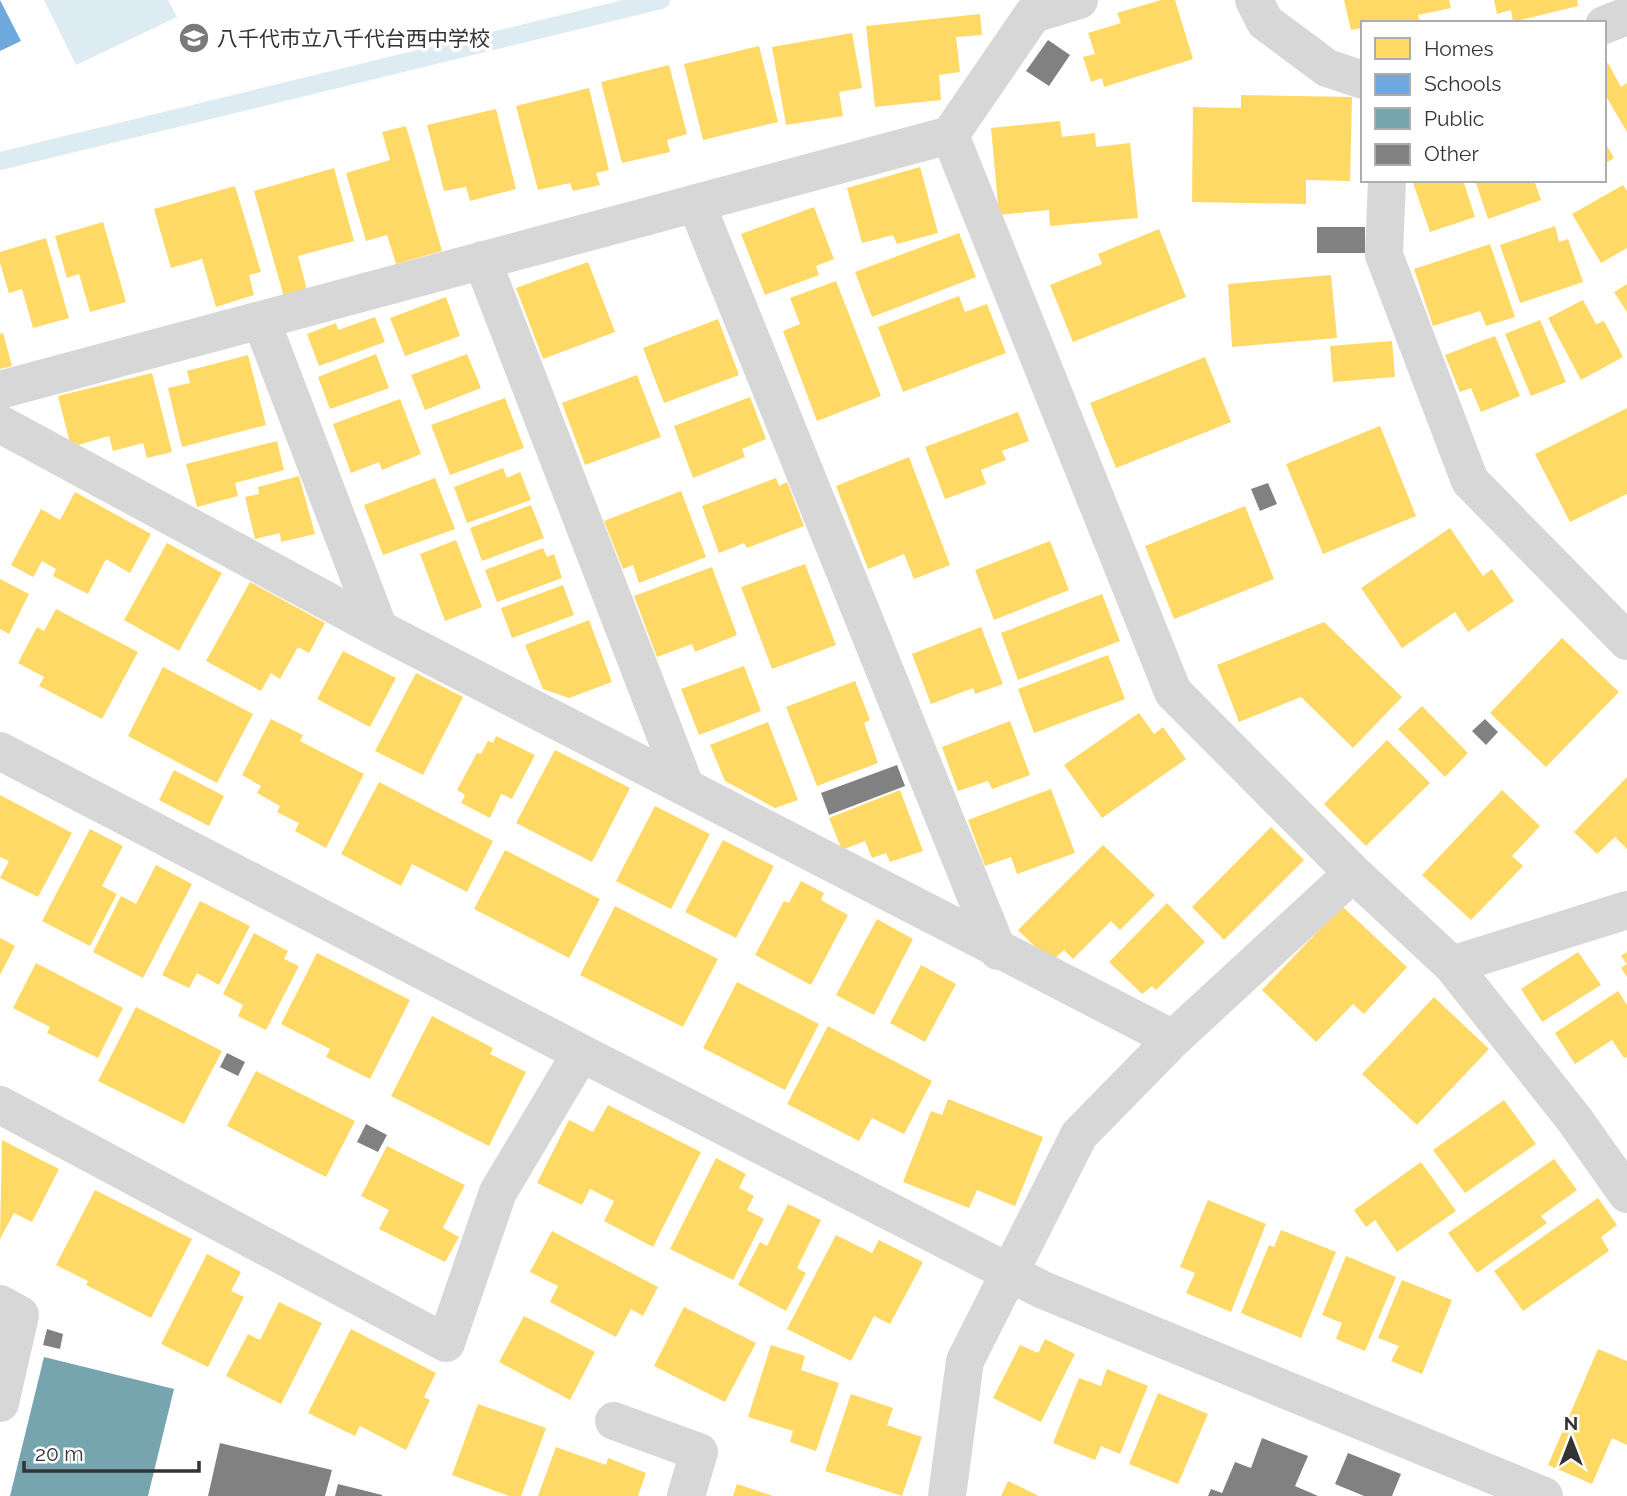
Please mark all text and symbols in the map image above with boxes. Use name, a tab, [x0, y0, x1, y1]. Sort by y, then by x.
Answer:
school or university icon: 八千代市立八千代台西中学校	[177, 21, 211, 55]
legend	[1361, 21, 1606, 182]
place label: 八千代市立八千代台西中学校	[217, 26, 490, 51]
text: Homes	[1424, 36, 1494, 61]
text: Schools	[1424, 71, 1501, 96]
text: Public	[1424, 106, 1484, 131]
text: Other	[1424, 141, 1479, 166]
north arrow	[1536, 1405, 1606, 1475]
text: N	[1564, 1412, 1578, 1434]
scale bar	[24, 1430, 200, 1474]
text: 20 m	[35, 1441, 83, 1466]

